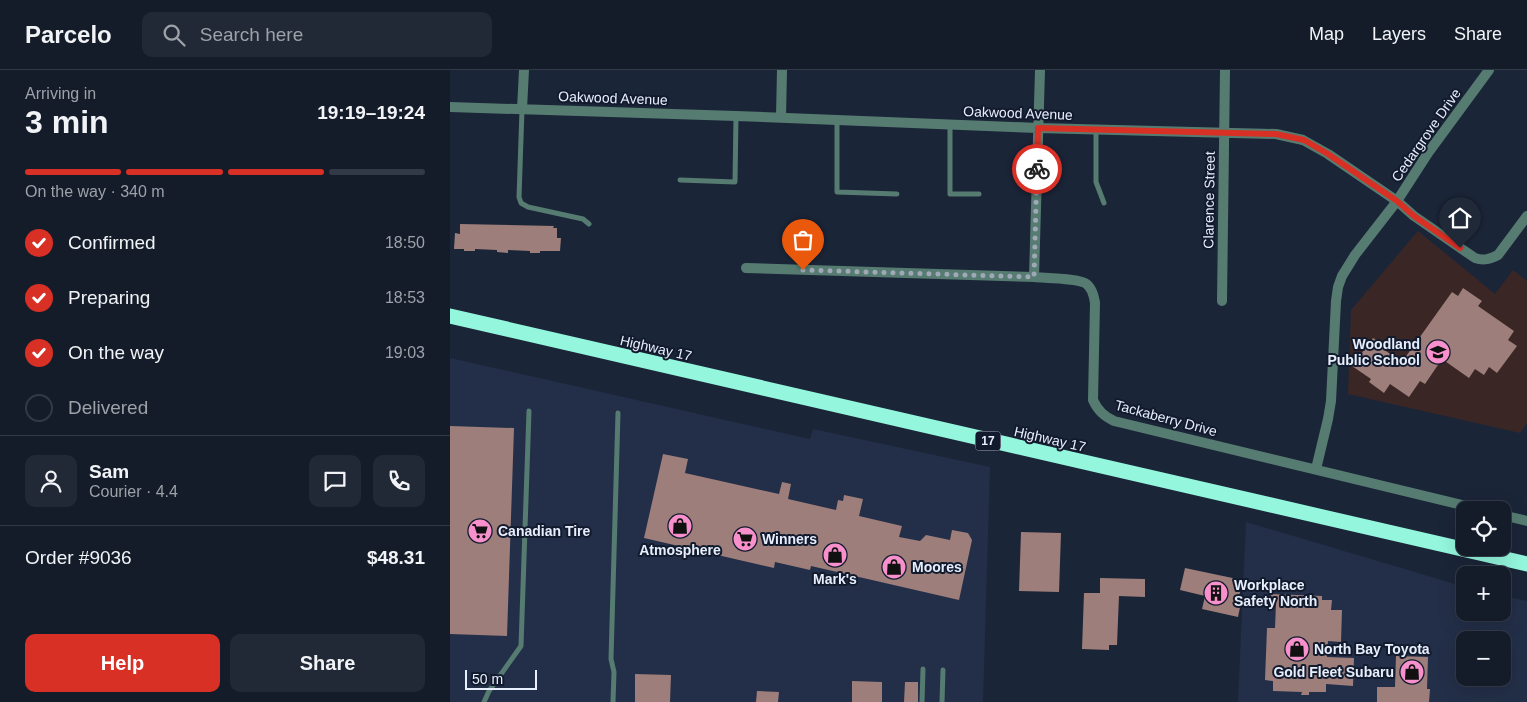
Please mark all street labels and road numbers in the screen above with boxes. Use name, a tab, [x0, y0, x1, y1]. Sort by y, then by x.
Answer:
street label: Cedargrove Drive	[1388, 85, 1464, 185]
street label: Oakwood Avenue	[558, 88, 668, 108]
street label: Oakwood Avenue	[963, 103, 1073, 123]
street label: Clarence Street	[1200, 151, 1218, 249]
street label: Highway 17	[619, 332, 694, 364]
street label: Tackaberry Drive	[1113, 397, 1219, 439]
street label: Highway 17	[1013, 423, 1088, 455]
road number: 17	[976, 432, 1000, 451]

